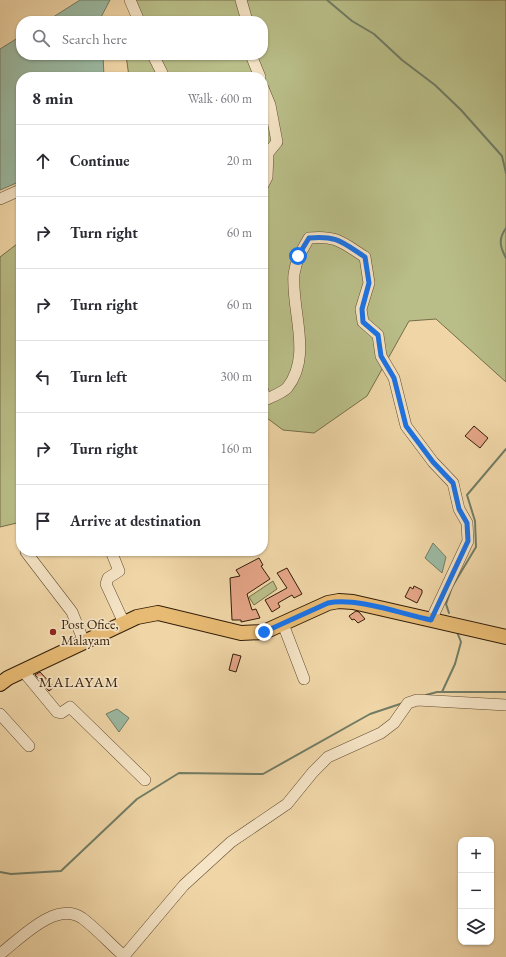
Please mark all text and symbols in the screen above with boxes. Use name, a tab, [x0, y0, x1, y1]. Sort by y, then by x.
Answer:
search box	[16, 16, 268, 60]
icon: search	[30, 27, 52, 49]
text: Search here	[62, 29, 127, 48]
text: 8 min	[32, 87, 73, 109]
text: Walk · 600 m	[188, 90, 252, 107]
icon: ahead	[32, 150, 54, 172]
text: Continue	[70, 151, 130, 170]
text: 20 m	[227, 152, 252, 169]
icon: right	[32, 222, 54, 244]
text: Turn right	[70, 223, 138, 242]
text: 60 m	[227, 224, 252, 241]
route start	[289, 247, 307, 265]
icon: right	[32, 294, 54, 316]
text: Turn right	[70, 295, 138, 314]
text: 60 m	[227, 296, 252, 313]
icon: left	[32, 366, 54, 388]
text: Turn left	[70, 367, 127, 386]
text: 300 m	[221, 368, 252, 385]
icon: right	[32, 438, 54, 460]
text: Turn right	[70, 439, 138, 458]
text: 160 m	[221, 440, 252, 457]
icon: arrive	[32, 510, 54, 532]
text: Arrive at destination	[70, 511, 201, 530]
place label: Post Ofice, Malayam	[61, 615, 119, 649]
route end	[255, 623, 273, 641]
marker: Post Ofice, Malayam	[48, 627, 58, 637]
district label: MALAYAM	[39, 672, 119, 691]
map controls	[458, 837, 494, 945]
button: +	[458, 837, 494, 873]
button: −	[458, 873, 494, 909]
button: layers	[458, 909, 494, 945]

